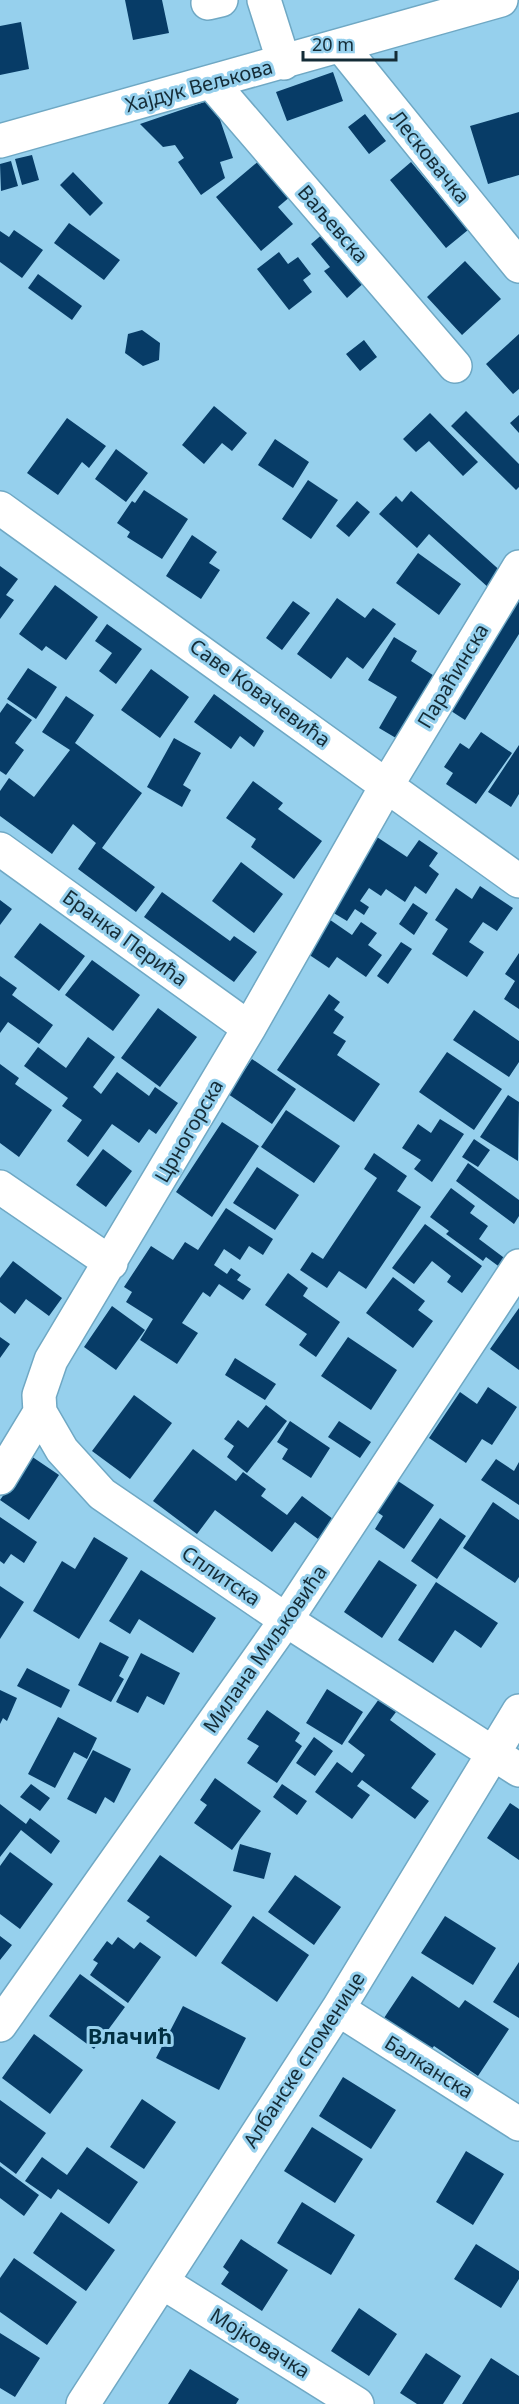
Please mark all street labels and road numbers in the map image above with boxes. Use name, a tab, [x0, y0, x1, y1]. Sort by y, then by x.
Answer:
street label: Хајдук Вељкова	[122, 53, 276, 118]
street label: Лесковачка	[385, 104, 476, 209]
street label: Ваљевска	[292, 179, 375, 268]
street label: Параћинска	[411, 618, 494, 733]
street label: Саве Ковачевића	[185, 632, 336, 753]
street label: Бранка Перића	[57, 883, 193, 992]
street label: Црногорска	[148, 1074, 229, 1187]
street label: Сплитска	[177, 1539, 266, 1612]
street label: Милана Миљковића	[196, 1559, 333, 1738]
street label: Албанске споменице	[237, 1967, 371, 2153]
street label: Балканска	[380, 2029, 479, 2105]
street label: Мојковачка	[205, 2301, 315, 2384]

